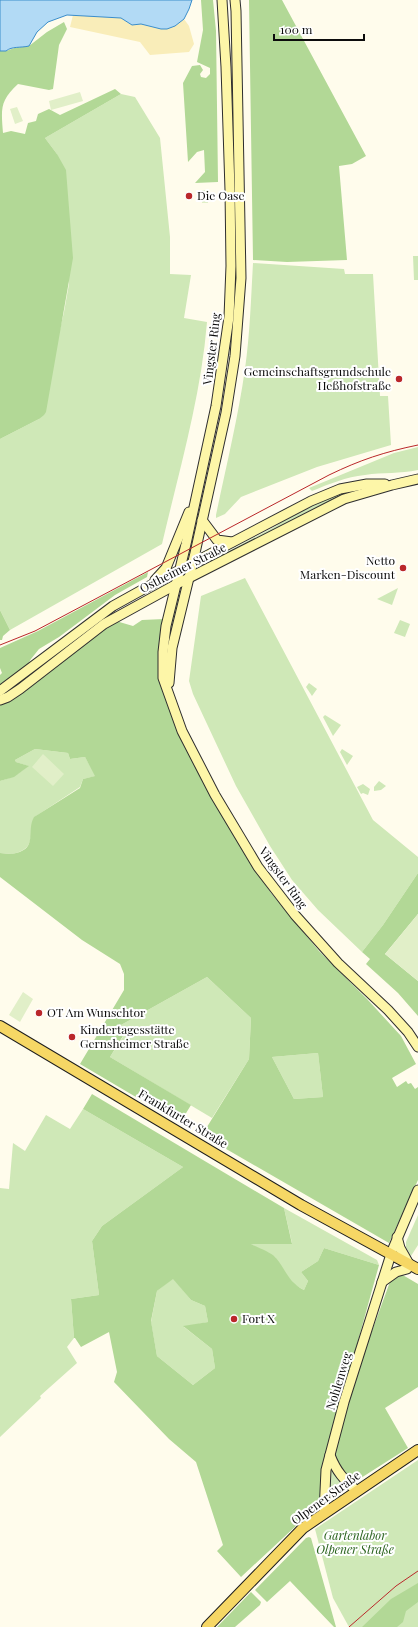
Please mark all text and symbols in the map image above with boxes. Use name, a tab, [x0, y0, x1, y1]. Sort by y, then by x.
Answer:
scale bar	[274, 16, 364, 42]
text: 100 m	[280, 21, 313, 37]
place label: Die Oase	[197, 187, 245, 203]
marker: Die Oase	[184, 191, 194, 201]
street label: Vingster Ring	[199, 311, 223, 387]
place label: Gemeinschaftsgrundschule Heßhofstraße	[244, 363, 391, 393]
marker: Gemeinschaftsgrundschule Heßhofstraße	[394, 374, 404, 384]
street label: Ostheimer Straße	[137, 538, 229, 596]
place label: Netto Marken-Discount	[300, 552, 396, 582]
marker: Netto Marken-Discount	[398, 563, 408, 573]
street label: Vingster Ring	[255, 843, 312, 912]
place label: OT Am Wunschtor	[47, 1004, 146, 1020]
marker: OT Am Wunschtor	[34, 1008, 44, 1018]
place label: Kindertagesstätte Gernsheimer Straße	[80, 1021, 189, 1051]
marker: Kindertagesstätte Gernsheimer Straße	[67, 1032, 77, 1042]
street label: Frankfurter Straße	[136, 1085, 231, 1151]
place label: Fort X	[242, 1310, 275, 1326]
marker: Fort X	[229, 1314, 239, 1324]
street label: Nohlenweg	[322, 1349, 355, 1412]
street label: Olpener Straße	[288, 1467, 363, 1528]
park label: Gartenlabor Olpener Straße	[316, 1527, 394, 1557]

